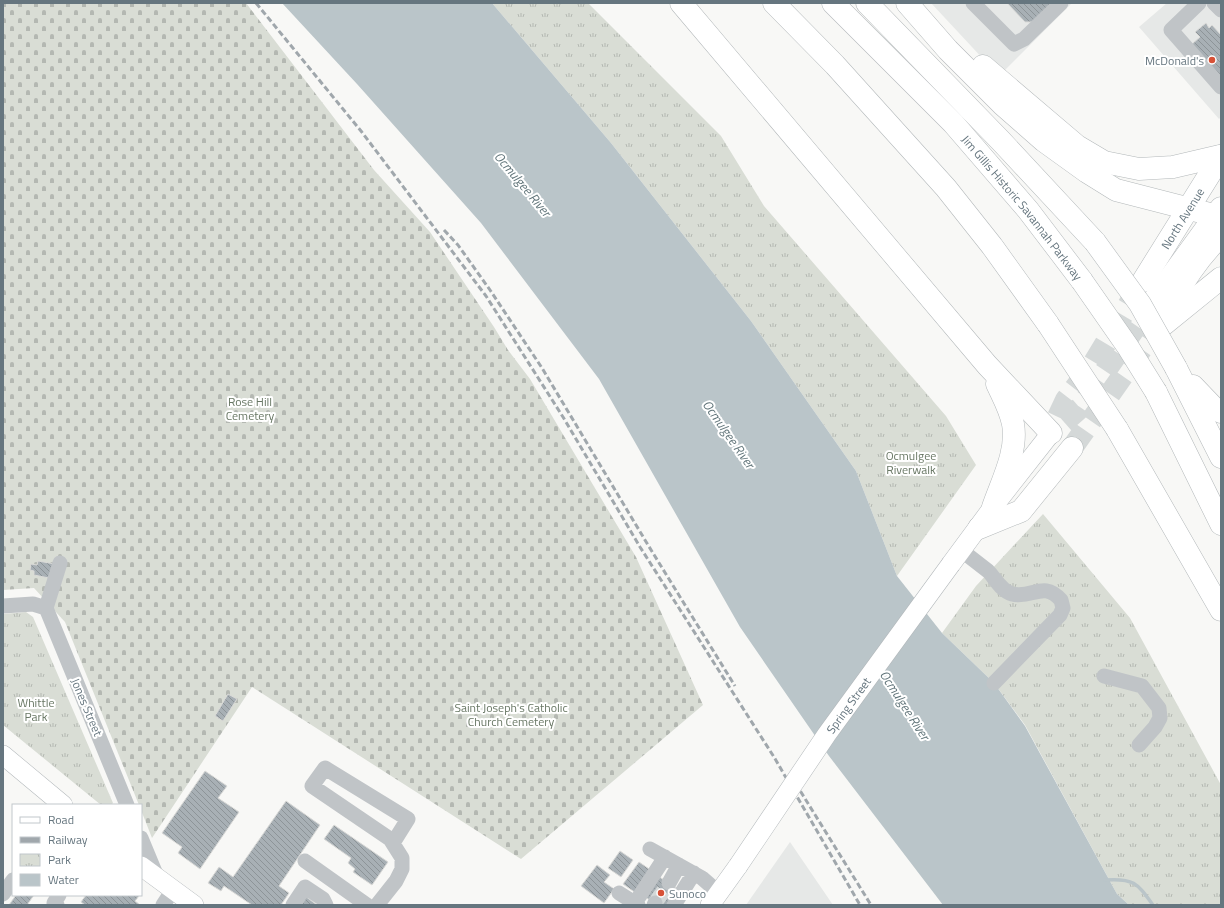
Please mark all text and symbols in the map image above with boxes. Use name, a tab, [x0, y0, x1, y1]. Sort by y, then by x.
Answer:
place label: McDonald's	[1145, 51, 1204, 70]
marker: McDonald's	[1207, 55, 1217, 65]
street label: Jim Gillis Historic Savannah Parkway	[957, 130, 1088, 284]
water label: Ocmulgee River	[490, 147, 557, 222]
street label: North Avenue	[1156, 184, 1209, 253]
park label: Rose Hill Cemetery	[226, 392, 275, 425]
water label: Ocmulgee River	[698, 396, 761, 474]
park label: Ocmulgee Riverwalk	[886, 446, 936, 479]
water label: Ocmulgee River	[875, 666, 936, 745]
street label: Spring Street	[821, 672, 876, 737]
street label: Jones Street	[66, 675, 108, 740]
park label: Whittle Park	[18, 693, 54, 726]
park label: Saint Joseph's Catholic Church Cemetery	[454, 698, 568, 731]
legend	[12, 804, 142, 896]
text: Road	[48, 810, 74, 829]
text: Railway	[48, 830, 88, 849]
text: Park	[48, 850, 71, 869]
text: Water	[48, 870, 79, 889]
place label: Sunoco	[669, 884, 706, 903]
marker: Sunoco	[656, 888, 666, 898]

